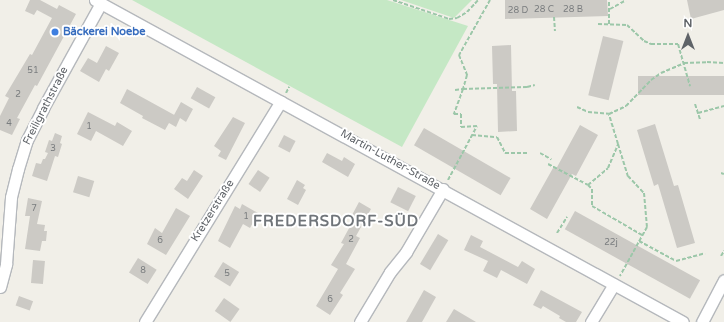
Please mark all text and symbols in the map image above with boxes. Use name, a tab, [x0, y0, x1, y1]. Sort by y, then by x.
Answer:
house number: 28 C	[534, 5, 554, 15]
house number: 28 B	[563, 5, 583, 15]
house number: 28 D	[508, 6, 528, 16]
north arrow	[668, 16, 708, 56]
text: N	[684, 17, 692, 30]
place label: Bäckerei Noebe	[63, 25, 145, 39]
marker: Bäckerei Noebe	[50, 27, 60, 37]
street label: Freiligrathstraße	[21, 65, 71, 147]
house number: 51	[27, 66, 39, 76]
house number: 2	[15, 90, 21, 100]
house number: 4	[6, 119, 12, 129]
house number: 1	[86, 122, 92, 132]
street label: Martin-Luther-Straße	[338, 127, 442, 193]
house number: 3	[50, 144, 56, 154]
street label: Kretzerstraße	[189, 178, 237, 244]
house number: 7	[31, 204, 37, 214]
house number: 1	[243, 212, 249, 222]
district label: FREDERSDORF-SÜD	[253, 213, 419, 231]
house number: 2	[348, 235, 354, 245]
house number: 6	[157, 236, 163, 246]
house number: 22j	[604, 238, 618, 248]
house number: 8	[140, 266, 146, 276]
house number: 5	[224, 269, 230, 279]
house number: 6	[327, 295, 333, 305]

